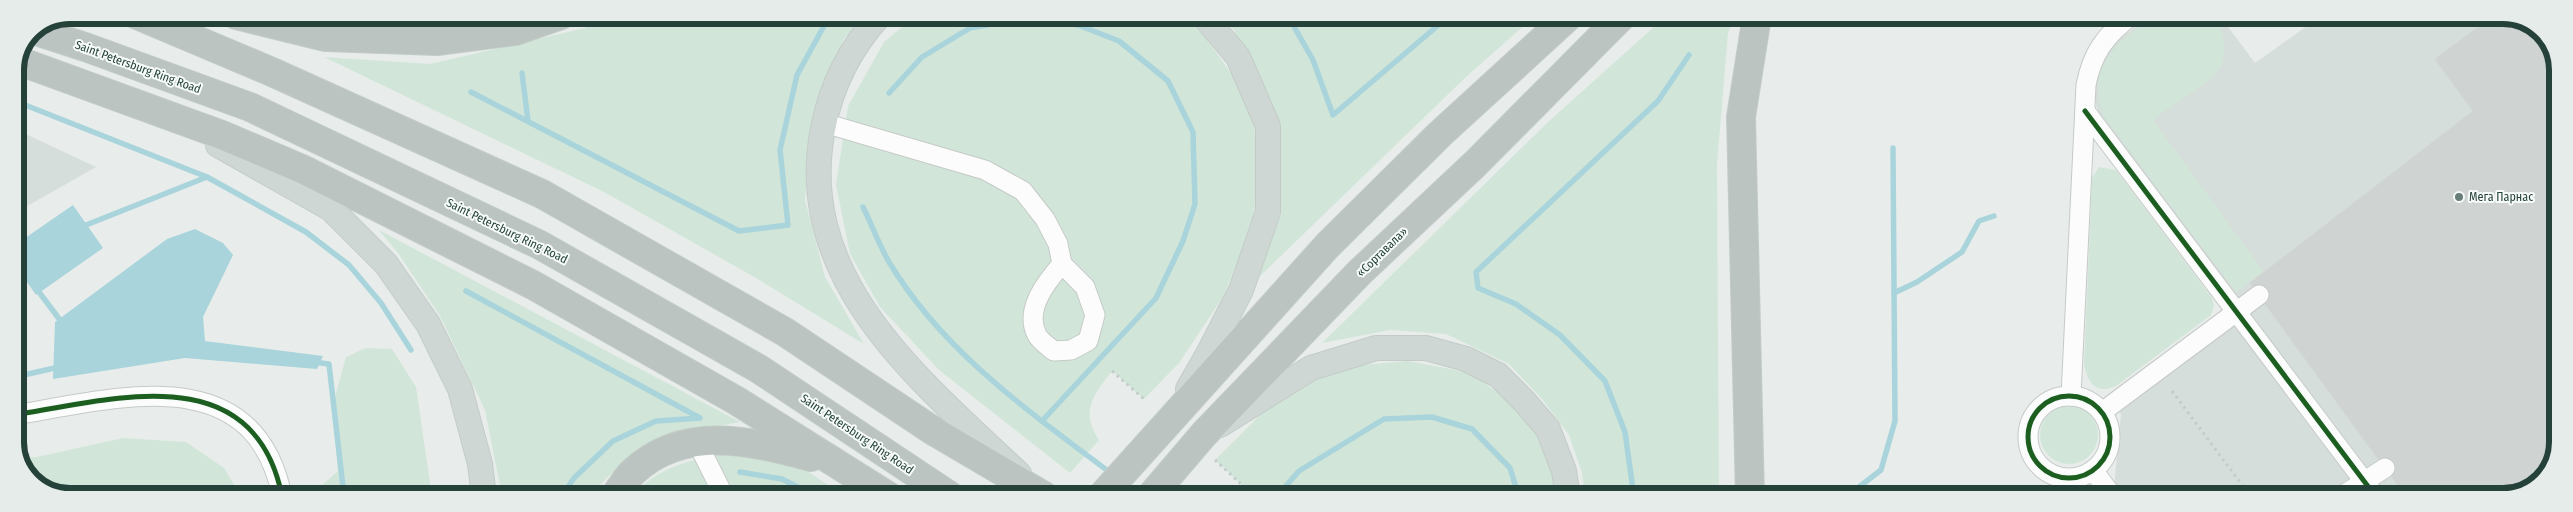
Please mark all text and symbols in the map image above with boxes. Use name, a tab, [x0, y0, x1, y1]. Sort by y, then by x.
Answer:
street label: Saint Petersburg Ring Road	[73, 38, 203, 96]
place label: Мега Парнас	[2469, 190, 2533, 204]
marker: Мега Парнас	[2453, 191, 2465, 203]
street label: Saint Petersburg Ring Road	[444, 196, 570, 266]
street label: «Сортавала»	[1354, 224, 1410, 280]
street label: Saint Petersburg Ring Road	[798, 391, 916, 477]

